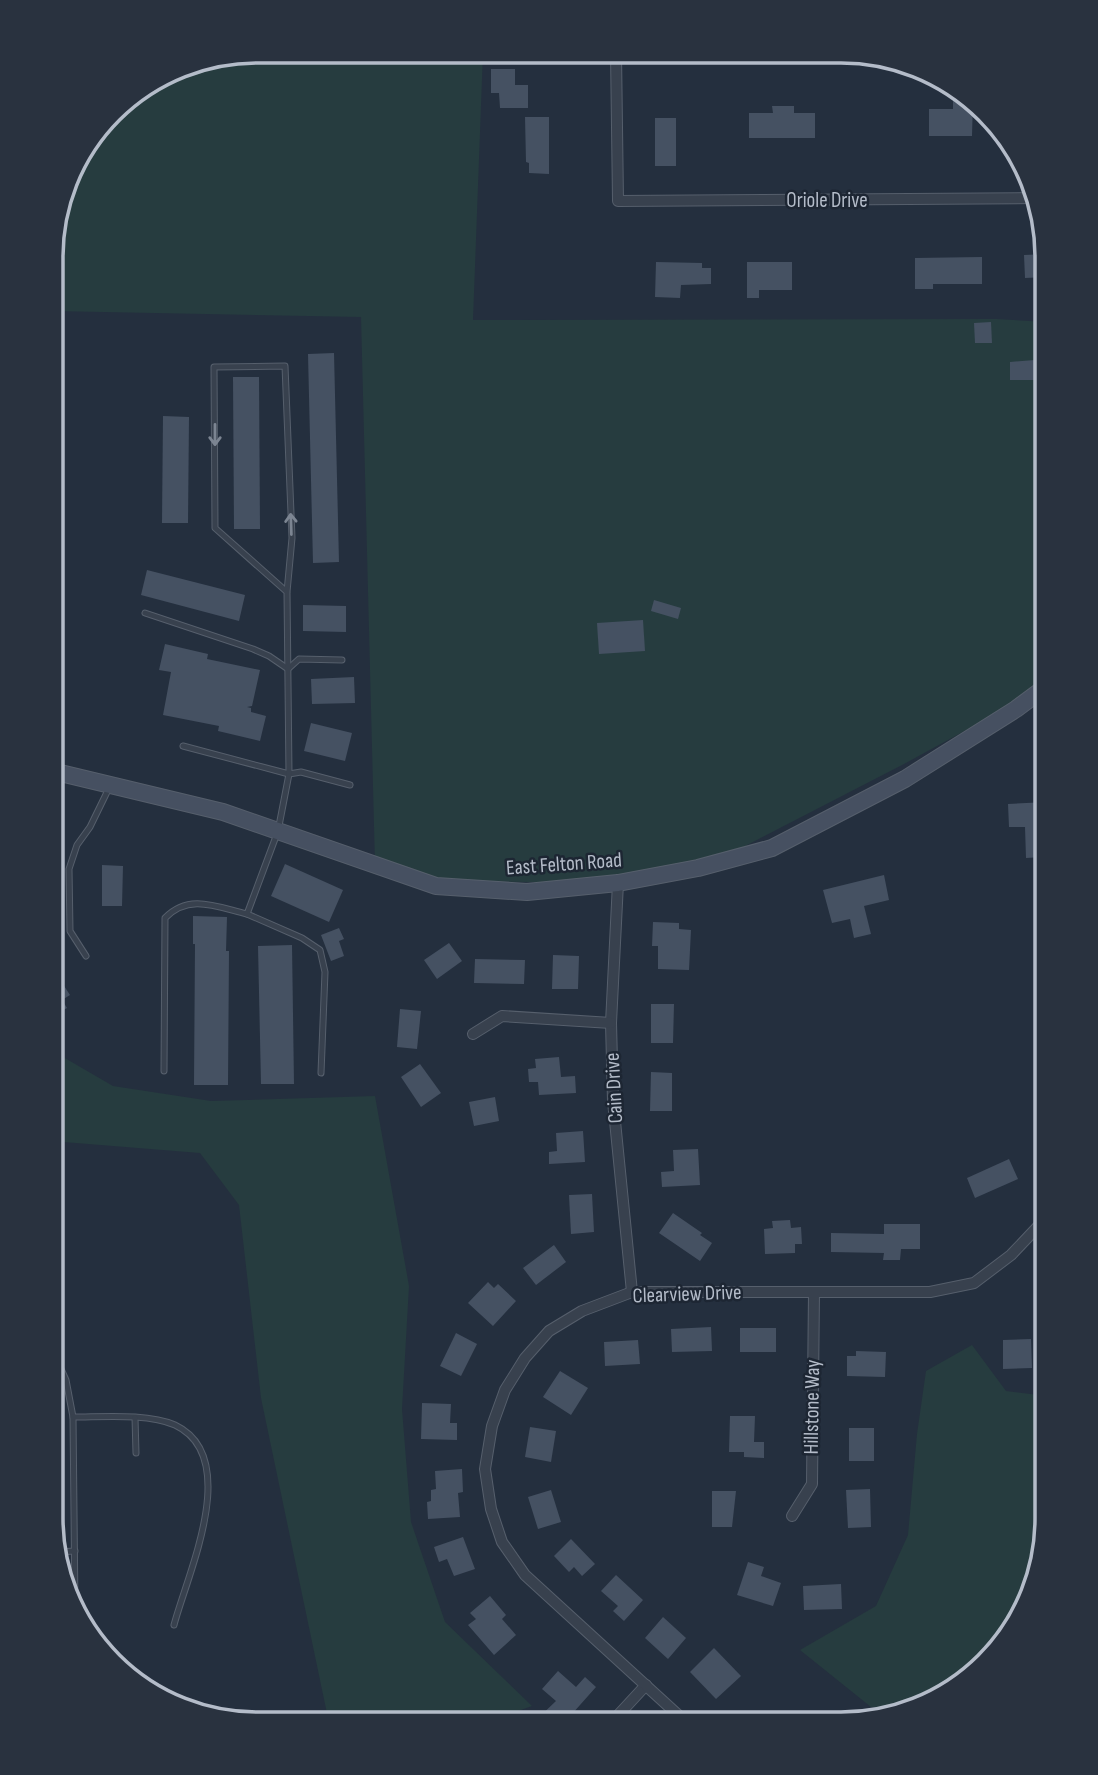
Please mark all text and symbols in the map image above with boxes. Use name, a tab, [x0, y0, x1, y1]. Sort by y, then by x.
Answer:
street label: Oriole Drive	[786, 188, 868, 213]
one-way arrow	[208, 423, 222, 446]
one-way arrow	[284, 513, 298, 536]
street label: East Felton Road	[505, 847, 623, 881]
street label: Cain Drive	[600, 1052, 628, 1124]
street label: Clearview Drive	[632, 1280, 742, 1308]
street label: Hillstone Way	[799, 1359, 825, 1455]

